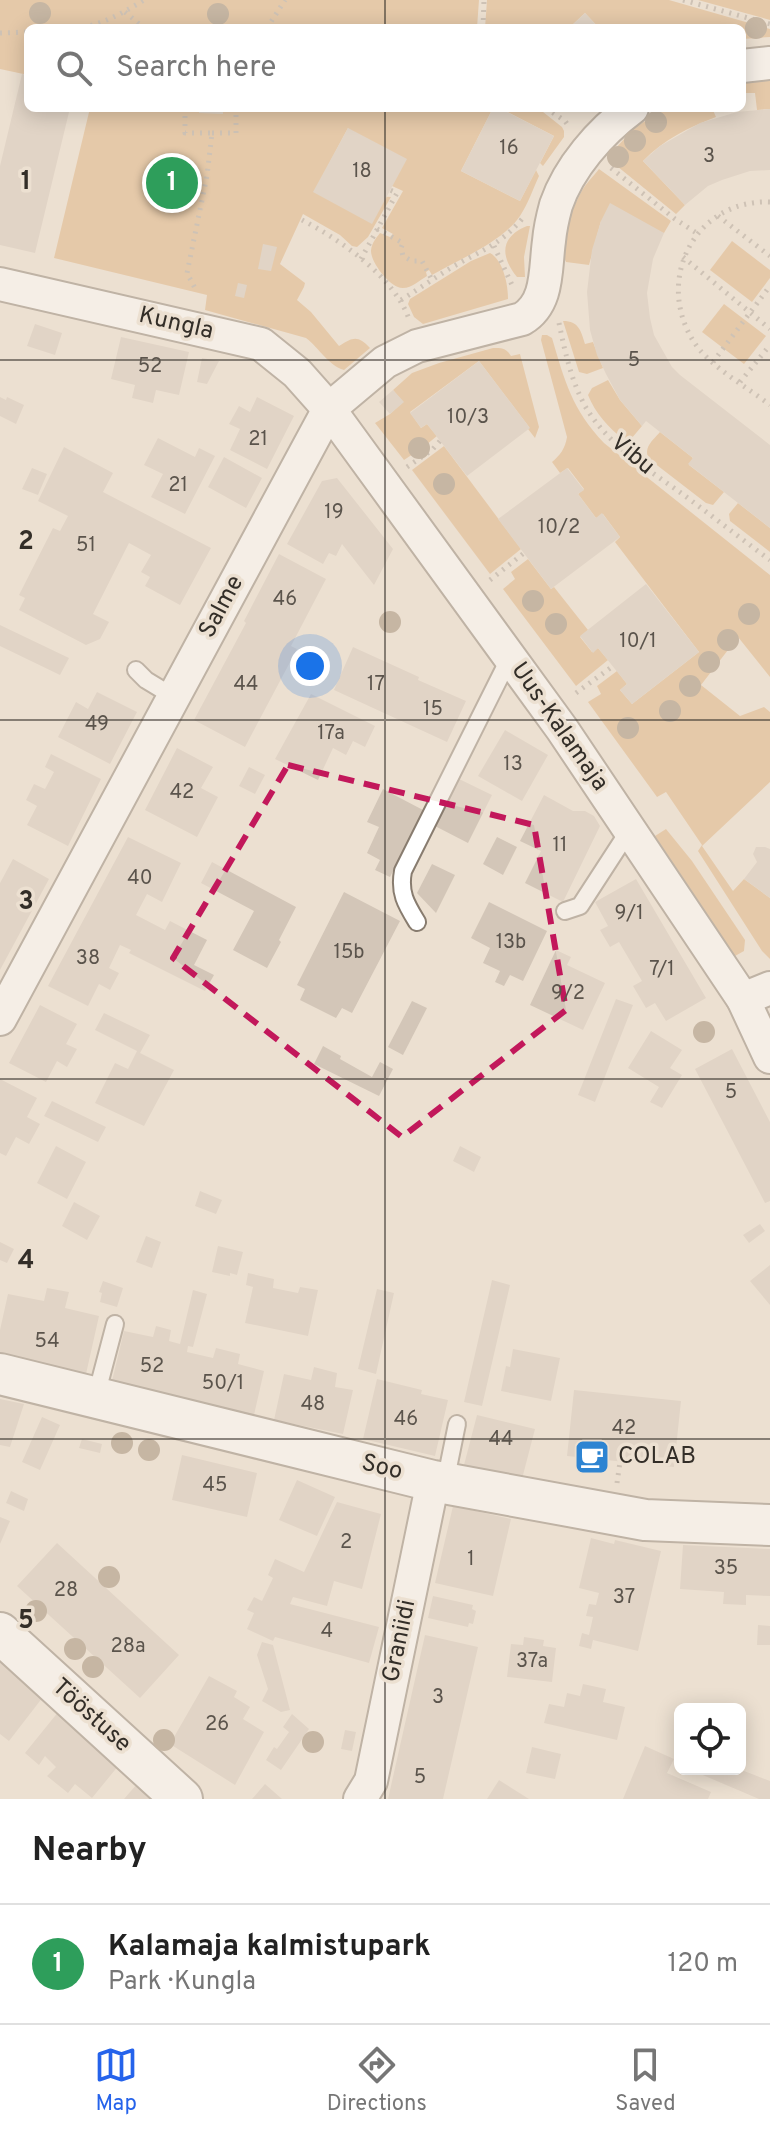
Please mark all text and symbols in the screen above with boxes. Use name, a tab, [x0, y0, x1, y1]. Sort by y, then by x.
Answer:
search box	[24, 24, 746, 112]
icon: search	[52, 46, 96, 90]
text: Search here	[116, 50, 276, 87]
house number: 16	[499, 136, 519, 162]
house number: 3	[703, 144, 715, 170]
pin: 1	[146, 153, 198, 213]
house number: 18	[352, 159, 372, 185]
text: 1	[21, 166, 31, 199]
street label: Kungla	[136, 301, 216, 347]
house number: 5	[628, 348, 640, 374]
house number: 52	[138, 354, 162, 380]
house number: 10/3	[447, 405, 489, 431]
house number: 21	[248, 427, 268, 453]
street label: Vibu	[604, 428, 660, 482]
house number: 21	[168, 473, 188, 499]
house number: 19	[324, 500, 344, 526]
house number: 10/2	[538, 515, 580, 541]
text: 2	[18, 526, 34, 559]
house number: 51	[76, 533, 96, 559]
street label: Salme	[193, 570, 251, 644]
house number: 46	[273, 587, 297, 613]
house number: 10/1	[619, 629, 657, 655]
your location	[290, 646, 330, 686]
street label: Uus-Kalamaja	[504, 657, 614, 797]
house number: 44	[234, 672, 258, 698]
house number: 17	[367, 672, 385, 698]
house number: 15	[423, 697, 443, 723]
house number: 49	[85, 712, 109, 738]
house number: 17a	[317, 721, 345, 747]
house number: 13	[503, 752, 523, 778]
house number: 42	[170, 780, 194, 806]
house number: 11	[553, 833, 567, 859]
house number: 40	[127, 866, 153, 892]
text: 3	[18, 886, 34, 919]
house number: 9/1	[614, 901, 644, 927]
house number: 13b	[496, 930, 526, 956]
house number: 15b	[333, 940, 365, 966]
house number: 38	[76, 946, 100, 972]
house number: 7/1	[649, 957, 675, 983]
house number: 9/2	[551, 981, 585, 1007]
house number: 5	[725, 1080, 737, 1106]
text: 4	[18, 1245, 34, 1278]
house number: 54	[34, 1329, 60, 1355]
house number: 52	[140, 1354, 164, 1380]
house number: 50/1	[202, 1371, 244, 1397]
house number: 48	[301, 1392, 325, 1418]
house number: 46	[394, 1407, 418, 1433]
house number: 42	[612, 1416, 636, 1442]
house number: 44	[489, 1427, 513, 1453]
cafe icon: COLAB	[573, 1438, 611, 1476]
place label: COLAB	[618, 1442, 696, 1472]
street label: Soo	[358, 1448, 406, 1488]
house number: 45	[203, 1473, 227, 1499]
house number: 2	[340, 1530, 352, 1556]
house number: 1	[467, 1547, 475, 1573]
house number: 35	[714, 1556, 738, 1582]
house number: 28	[54, 1578, 78, 1604]
house number: 37	[613, 1585, 635, 1611]
street label: Graniidi	[377, 1597, 423, 1685]
text: 5	[18, 1605, 34, 1638]
house number: 4	[321, 1619, 333, 1645]
house number: 28a	[110, 1634, 146, 1660]
house number: 37a	[516, 1649, 548, 1675]
street label: Tööstuse	[45, 1673, 137, 1759]
house number: 3	[432, 1685, 444, 1711]
map controls	[674, 1703, 746, 1775]
button: locate	[674, 1703, 746, 1775]
house number: 26	[205, 1712, 229, 1738]
house number: 5	[414, 1765, 426, 1791]
text: Nearby	[32, 1830, 147, 1873]
text: Kalamaja kalmistupark	[108, 1929, 431, 1966]
text: 1	[53, 1948, 63, 1981]
text: 120 m	[668, 1948, 738, 1981]
text: Park · Kungla	[108, 1966, 256, 1999]
tab: Map	[94, 2043, 138, 2118]
tab: Directions	[327, 2043, 427, 2118]
tab: Saved	[615, 2043, 676, 2118]

